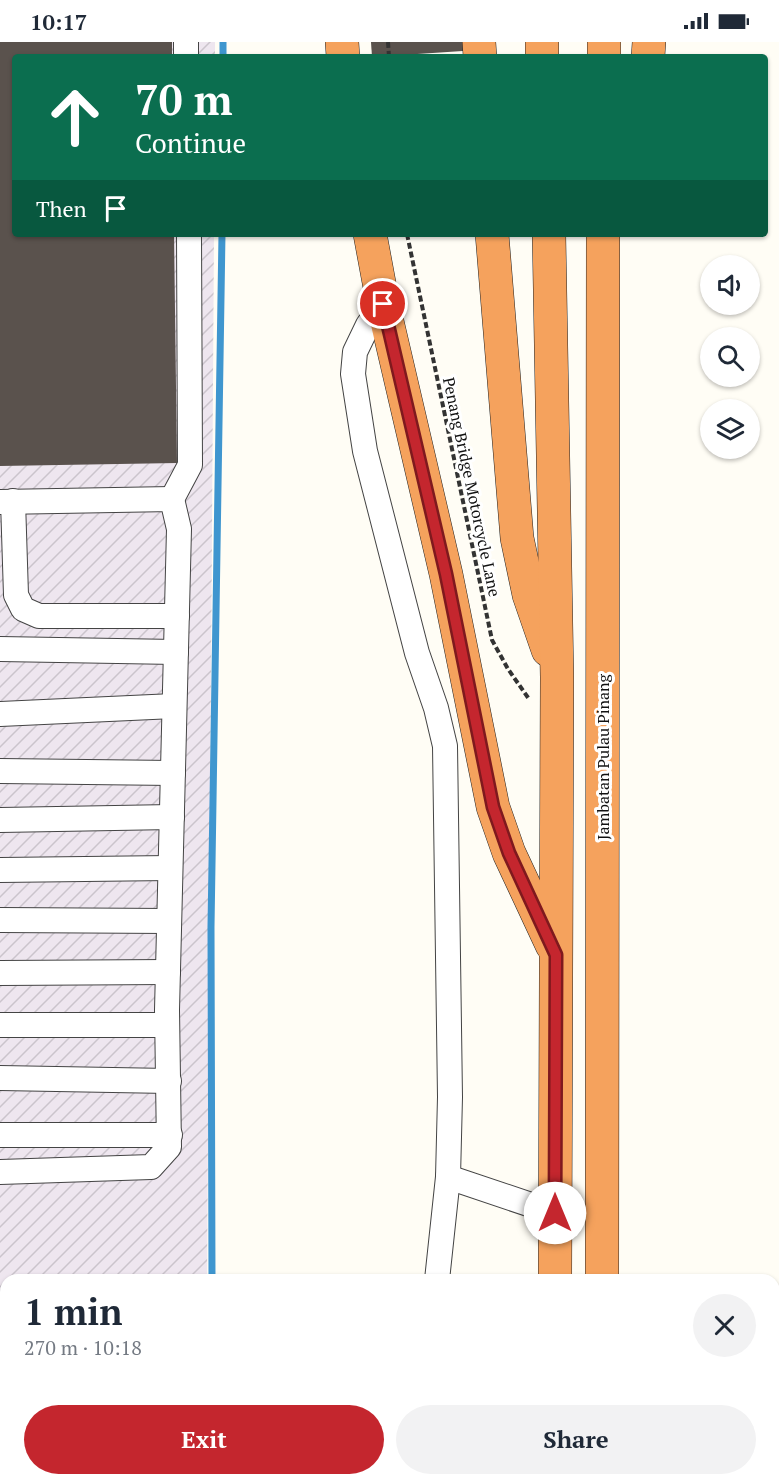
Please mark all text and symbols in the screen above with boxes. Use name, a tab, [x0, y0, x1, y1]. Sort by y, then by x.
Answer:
text: 10:17	[30, 7, 87, 36]
text: 70 m	[135, 71, 233, 127]
icon: ahead	[36, 78, 114, 156]
text: Continue	[135, 125, 246, 161]
icon: arrive	[99, 192, 132, 225]
text: Then	[36, 194, 87, 223]
map controls	[700, 255, 760, 459]
button: sound	[700, 255, 760, 315]
pin	[357, 278, 408, 329]
icon: arrive	[366, 287, 399, 320]
button: search	[700, 327, 760, 387]
street label: Penang Bridge Motorcycle Lane	[438, 375, 506, 599]
button: layers	[700, 399, 760, 459]
street label: Jambatan Pulau Pinang	[592, 673, 614, 840]
position arrow	[523, 1181, 587, 1245]
text: 1 min	[24, 1288, 122, 1335]
button: close	[693, 1294, 756, 1357]
text: 270 m · 10:18	[24, 1334, 142, 1361]
button: Exit	[24, 1405, 384, 1474]
button: Share	[396, 1405, 756, 1474]

